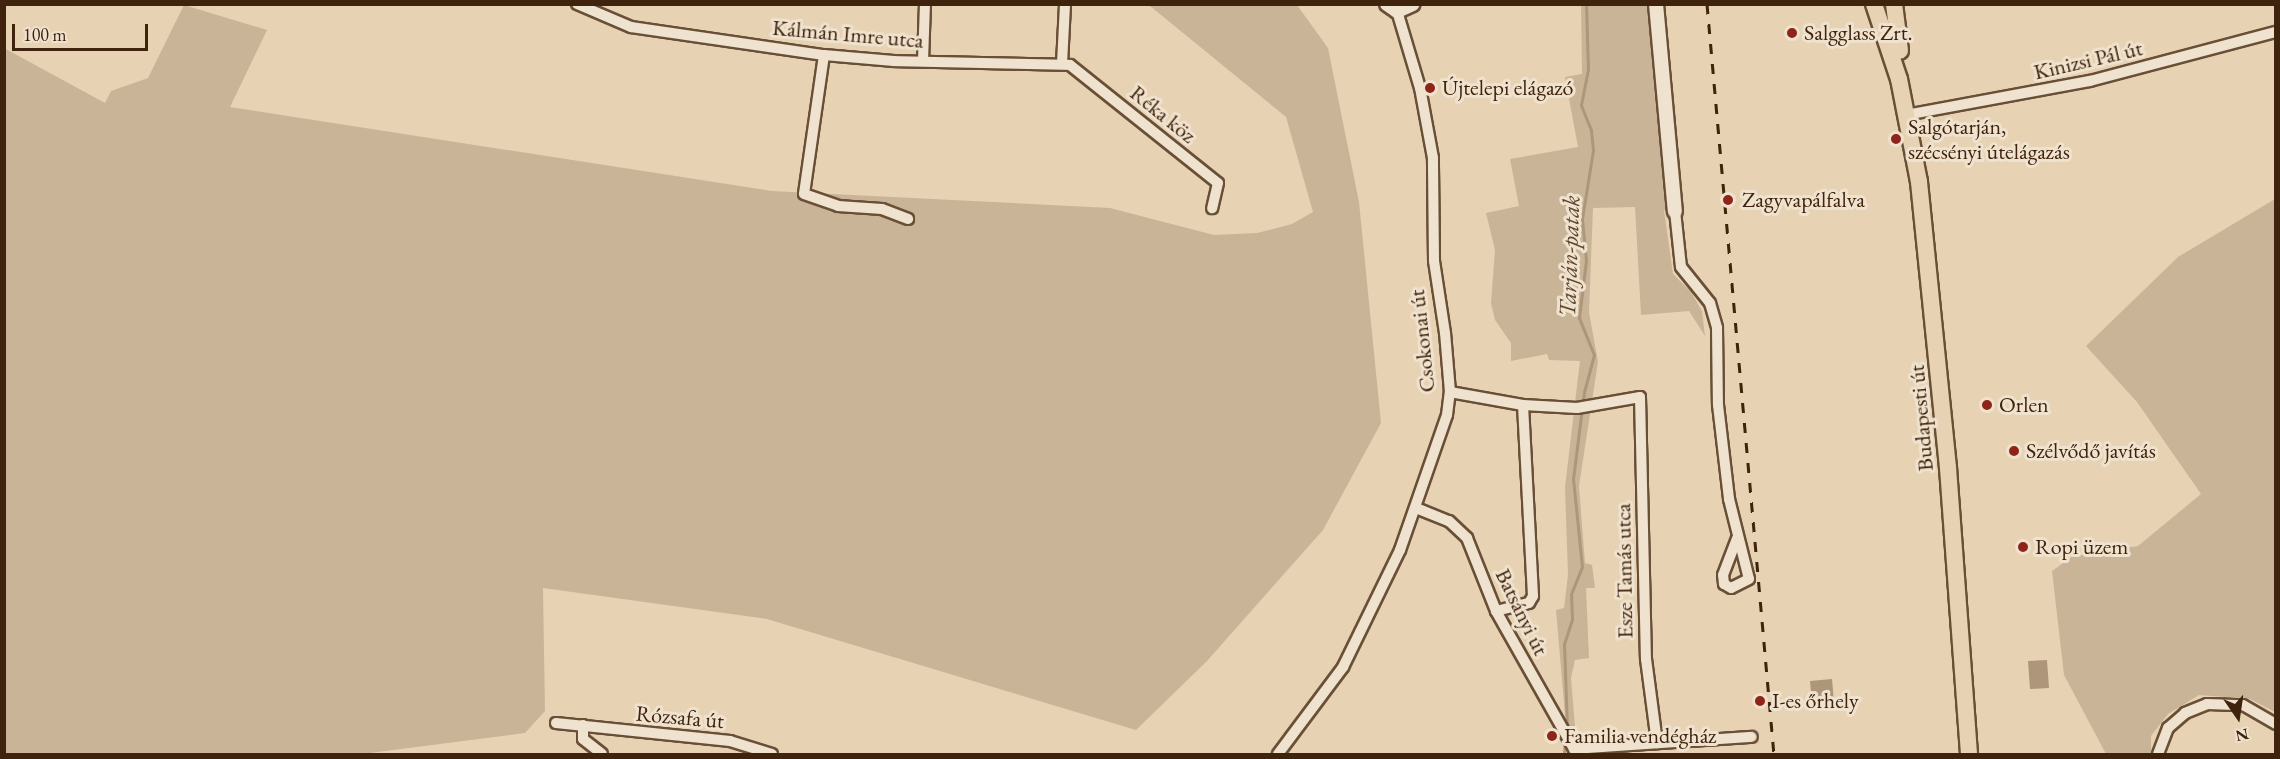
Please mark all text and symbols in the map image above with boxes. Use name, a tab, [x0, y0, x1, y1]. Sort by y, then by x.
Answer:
scale bar	[15, 12, 152, 50]
street label: Kálmán Imre utca	[771, 14, 925, 54]
place label: Salgglass Zrt.	[1804, 20, 1913, 46]
text: 100 m	[23, 23, 67, 46]
marker: Salgglass Zrt.	[1785, 26, 1799, 40]
street label: Kinizsi Pál út	[2031, 35, 2145, 85]
place label: Újtelepi elágazó	[1442, 75, 1573, 101]
street label: Réka köz	[1125, 80, 1201, 148]
marker: Újtelepi elágazó	[1423, 81, 1437, 95]
place label: Salgótarján, szécsényi útelágazás	[1908, 113, 2070, 164]
marker: Salgótarján, szécsényi útelágazás	[1889, 132, 1903, 146]
place label: Zagyvapálfalva	[1742, 187, 1865, 213]
marker: Zagyvapálfalva	[1719, 191, 1737, 209]
water label: Tarján-patak	[1552, 195, 1586, 317]
street label: Csokonai út	[1403, 288, 1441, 394]
street label: Budapesti út	[1903, 364, 1939, 472]
place label: Orlen	[1999, 392, 2049, 418]
marker: Orlen	[1980, 398, 1994, 412]
place label: Szélvődő javítás	[2026, 438, 2156, 464]
marker: Szélvődő javítás	[2007, 444, 2021, 458]
street label: Esze Tamás utca	[1610, 503, 1638, 639]
place label: Ropi üzem	[2035, 534, 2128, 560]
marker: Ropi üzem	[2016, 540, 2030, 554]
street label: Batsányi út	[1490, 564, 1554, 660]
north arrow	[2208, 687, 2268, 747]
place label: I-es őrhely	[1772, 688, 1859, 714]
marker: I-es őrhely	[1753, 694, 1767, 708]
street label: Rózsafa út	[635, 700, 725, 734]
place label: Familia vendégház	[1564, 723, 1716, 749]
text: N	[2233, 723, 2251, 747]
marker: Familia vendégház	[1545, 729, 1559, 743]

